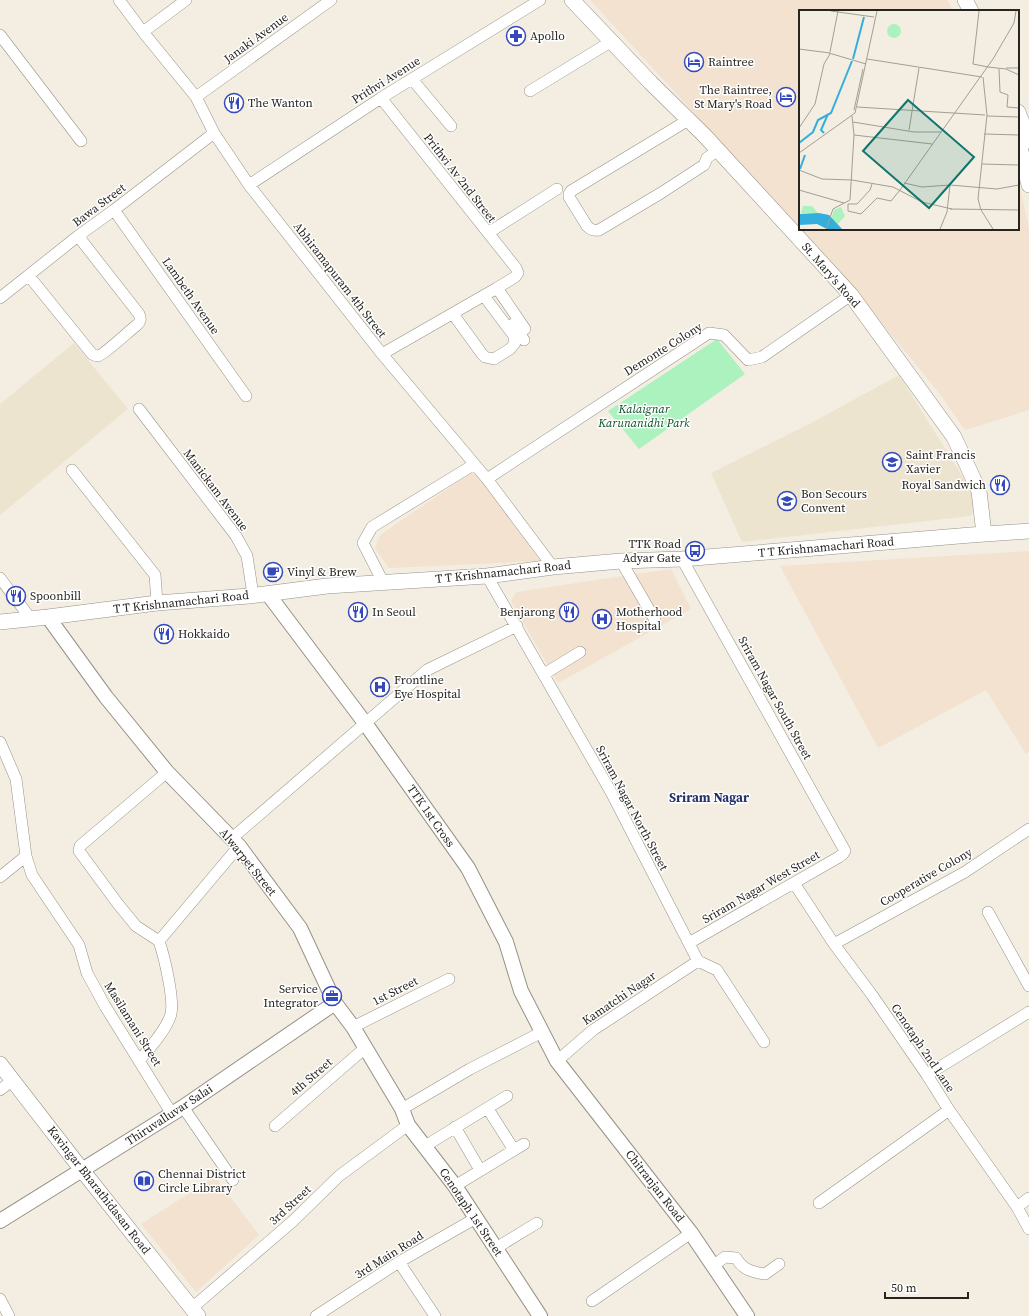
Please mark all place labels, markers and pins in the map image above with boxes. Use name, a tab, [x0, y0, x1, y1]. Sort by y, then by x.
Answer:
pharmacy icon: Apollo	[505, 25, 527, 47]
place label: Apollo	[530, 28, 565, 44]
hotel icon: Raintree	[683, 51, 705, 73]
place label: Raintree	[708, 54, 754, 70]
place label: The Raintree, St Mary's Road	[694, 82, 772, 112]
hotel icon: The Raintree, St Mary's Road	[775, 86, 797, 108]
restaurant icon: The Wanton	[223, 92, 245, 114]
place label: The Wanton	[248, 95, 313, 111]
place label: Saint Francis Xavier	[906, 447, 975, 477]
school or university icon: Saint Francis Xavier	[881, 451, 903, 473]
restaurant icon: Royal Sandwich	[989, 474, 1011, 496]
place label: Royal Sandwich	[902, 477, 986, 493]
place label: Bon Secours Convent	[801, 486, 867, 516]
school or university icon: Bon Secours Convent	[776, 490, 798, 512]
place label: TTK Road Adyar Gate	[622, 536, 681, 566]
bus stop icon: TTK Road Adyar Gate	[684, 540, 706, 562]
cafe icon: Vinyl & Brew	[262, 561, 284, 583]
place label: Vinyl & Brew	[287, 564, 357, 580]
restaurant icon: Spoonbill	[5, 585, 27, 607]
place label: Spoonbill	[30, 588, 82, 604]
restaurant icon: In Seoul	[347, 601, 369, 623]
restaurant icon: Benjarong	[558, 601, 580, 623]
place label: In Seoul	[372, 604, 416, 620]
place label: Benjarong	[500, 604, 555, 620]
place label: Motherhood Hospital	[616, 604, 683, 634]
hospital icon: Motherhood Hospital	[591, 608, 613, 630]
restaurant icon: Hokkaido	[153, 623, 175, 645]
place label: Hokkaido	[178, 626, 230, 642]
place label: Frontline Eye Hospital	[394, 672, 461, 702]
hospital icon: Frontline Eye Hospital	[369, 676, 391, 698]
place label: Service Integrator	[263, 981, 318, 1011]
office icon: Service Integrator	[321, 985, 343, 1007]
place label: Chennai District Circle Library	[158, 1166, 246, 1196]
library icon: Chennai District Circle Library	[133, 1170, 155, 1192]

